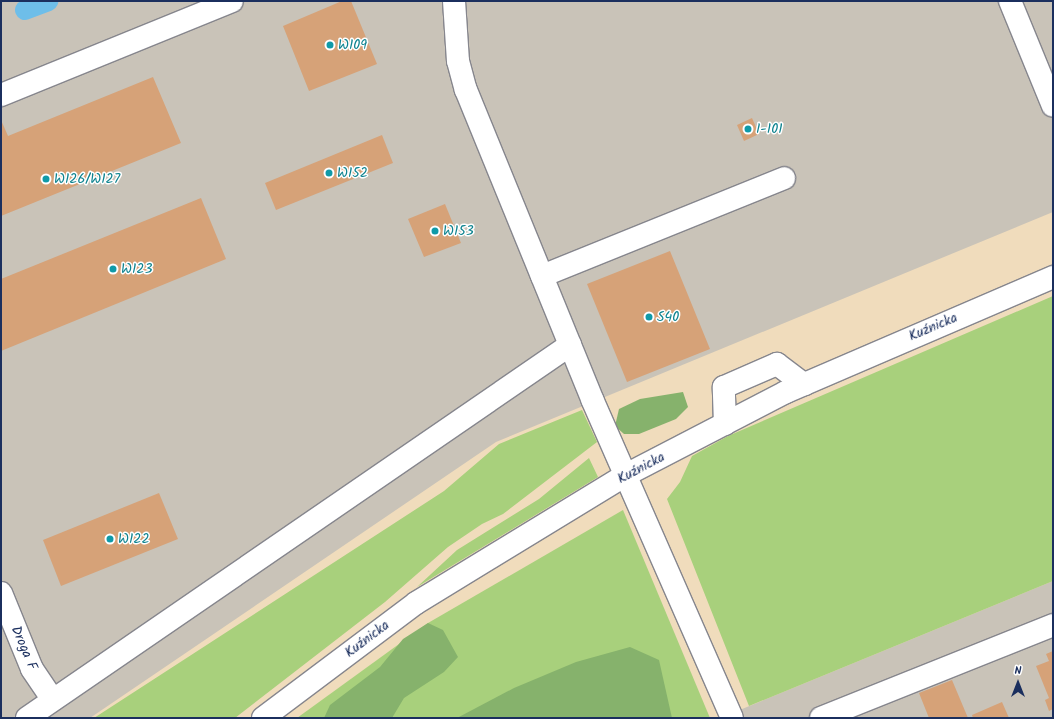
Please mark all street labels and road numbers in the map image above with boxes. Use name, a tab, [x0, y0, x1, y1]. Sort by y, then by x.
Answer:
street label: Kuźnicka	[906, 309, 960, 345]
street label: Kuźnicka	[614, 449, 668, 487]
street label: Kuźnicka	[341, 617, 393, 661]
street label: Droga F	[7, 623, 41, 673]

